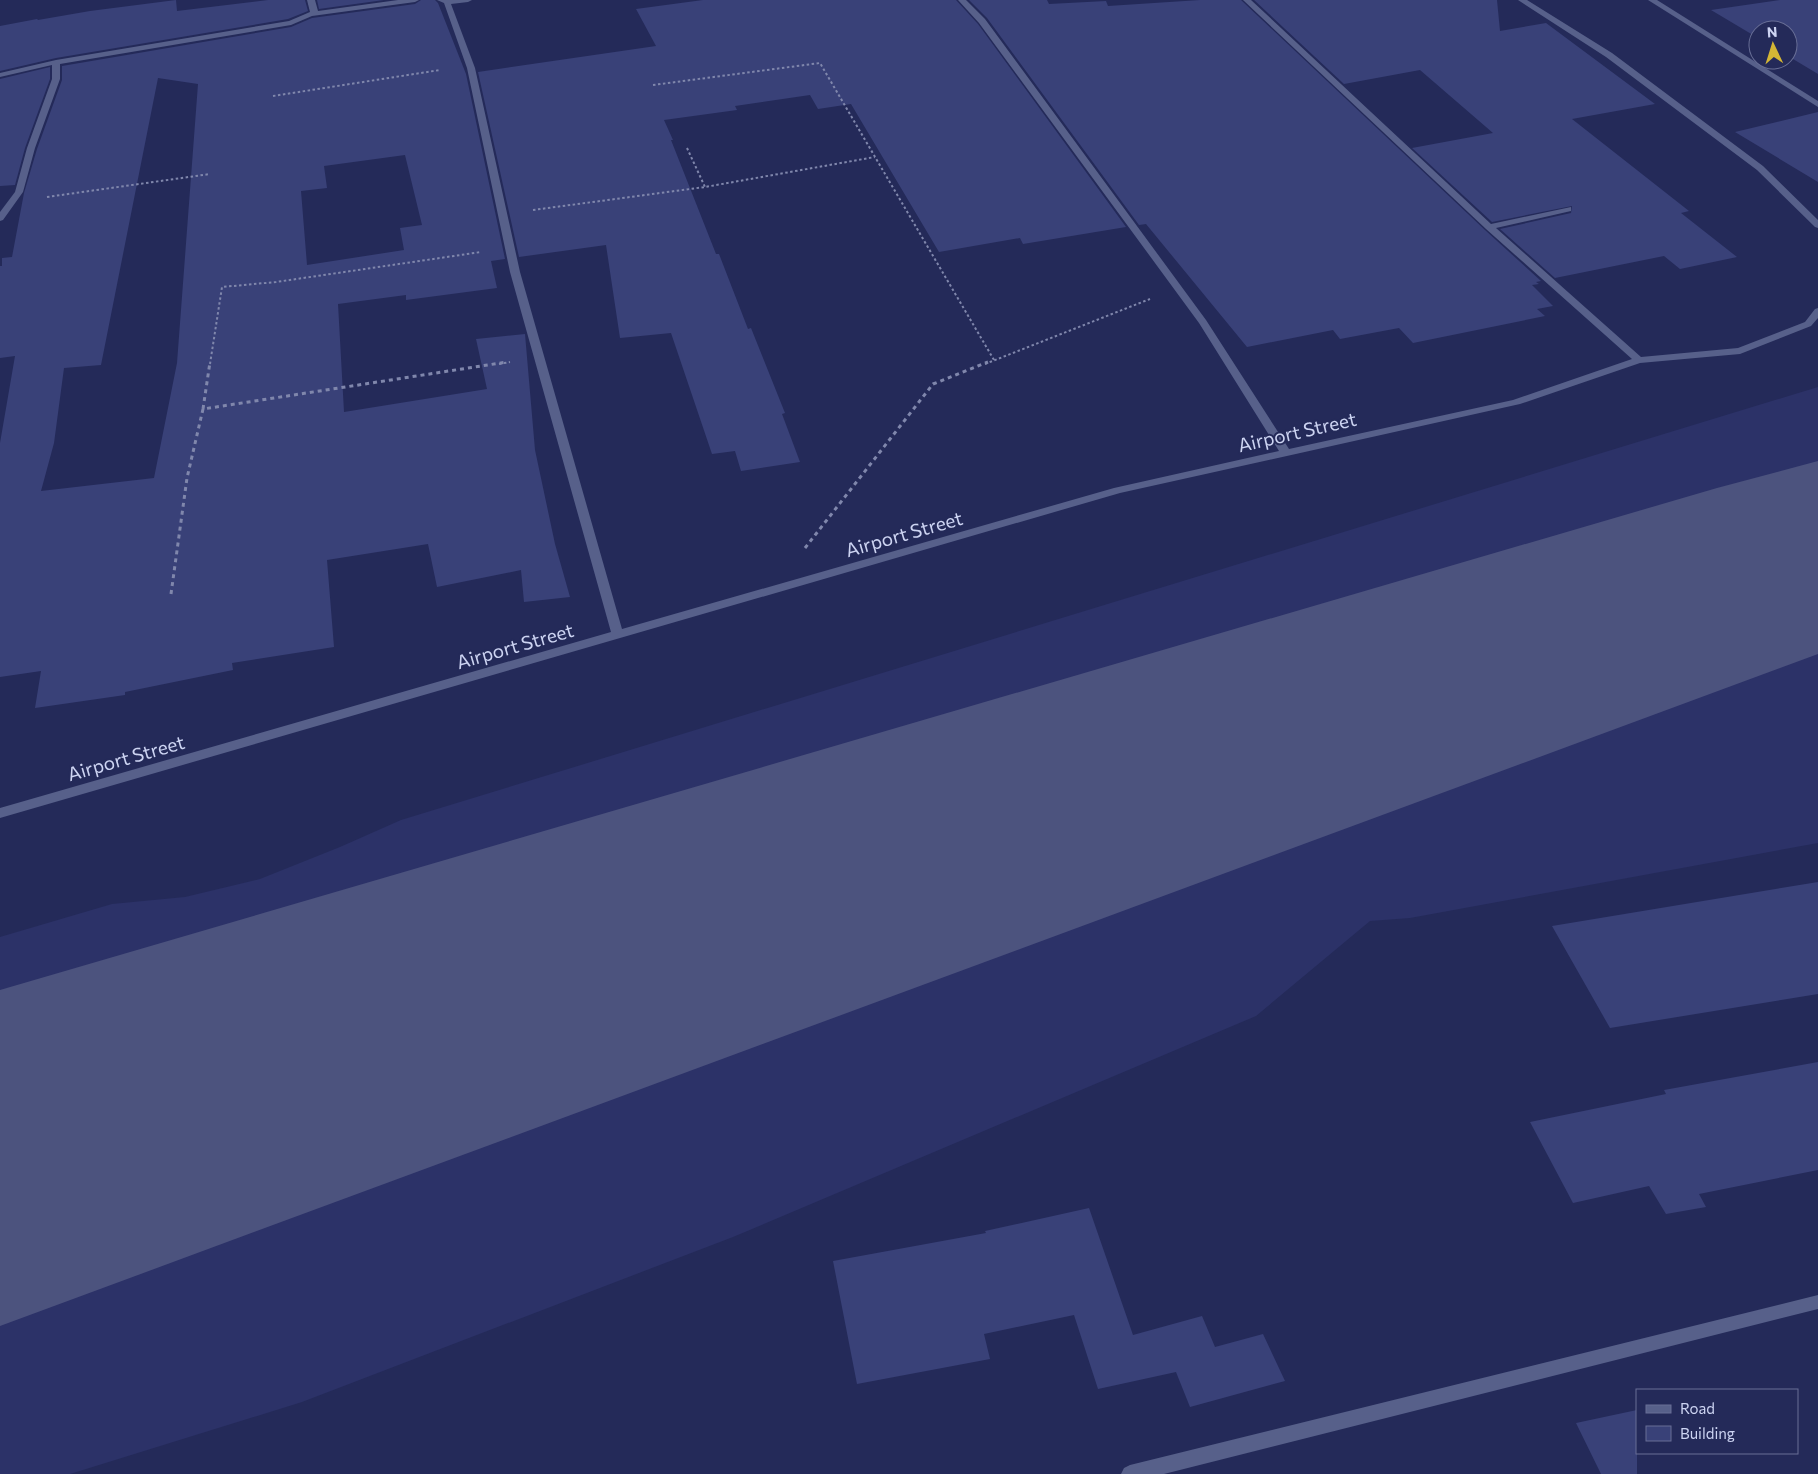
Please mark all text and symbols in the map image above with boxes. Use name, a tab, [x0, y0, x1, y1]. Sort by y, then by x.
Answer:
north arrow	[1748, 20, 1798, 70]
text: N	[1766, 23, 1778, 40]
street label: Airport Street	[1235, 407, 1359, 456]
street label: Airport Street	[843, 506, 965, 561]
street label: Airport Street	[454, 618, 576, 673]
street label: Airport Street	[65, 730, 187, 785]
legend	[1636, 1389, 1798, 1454]
text: Road	[1680, 1399, 1715, 1417]
text: Building	[1680, 1424, 1735, 1442]

